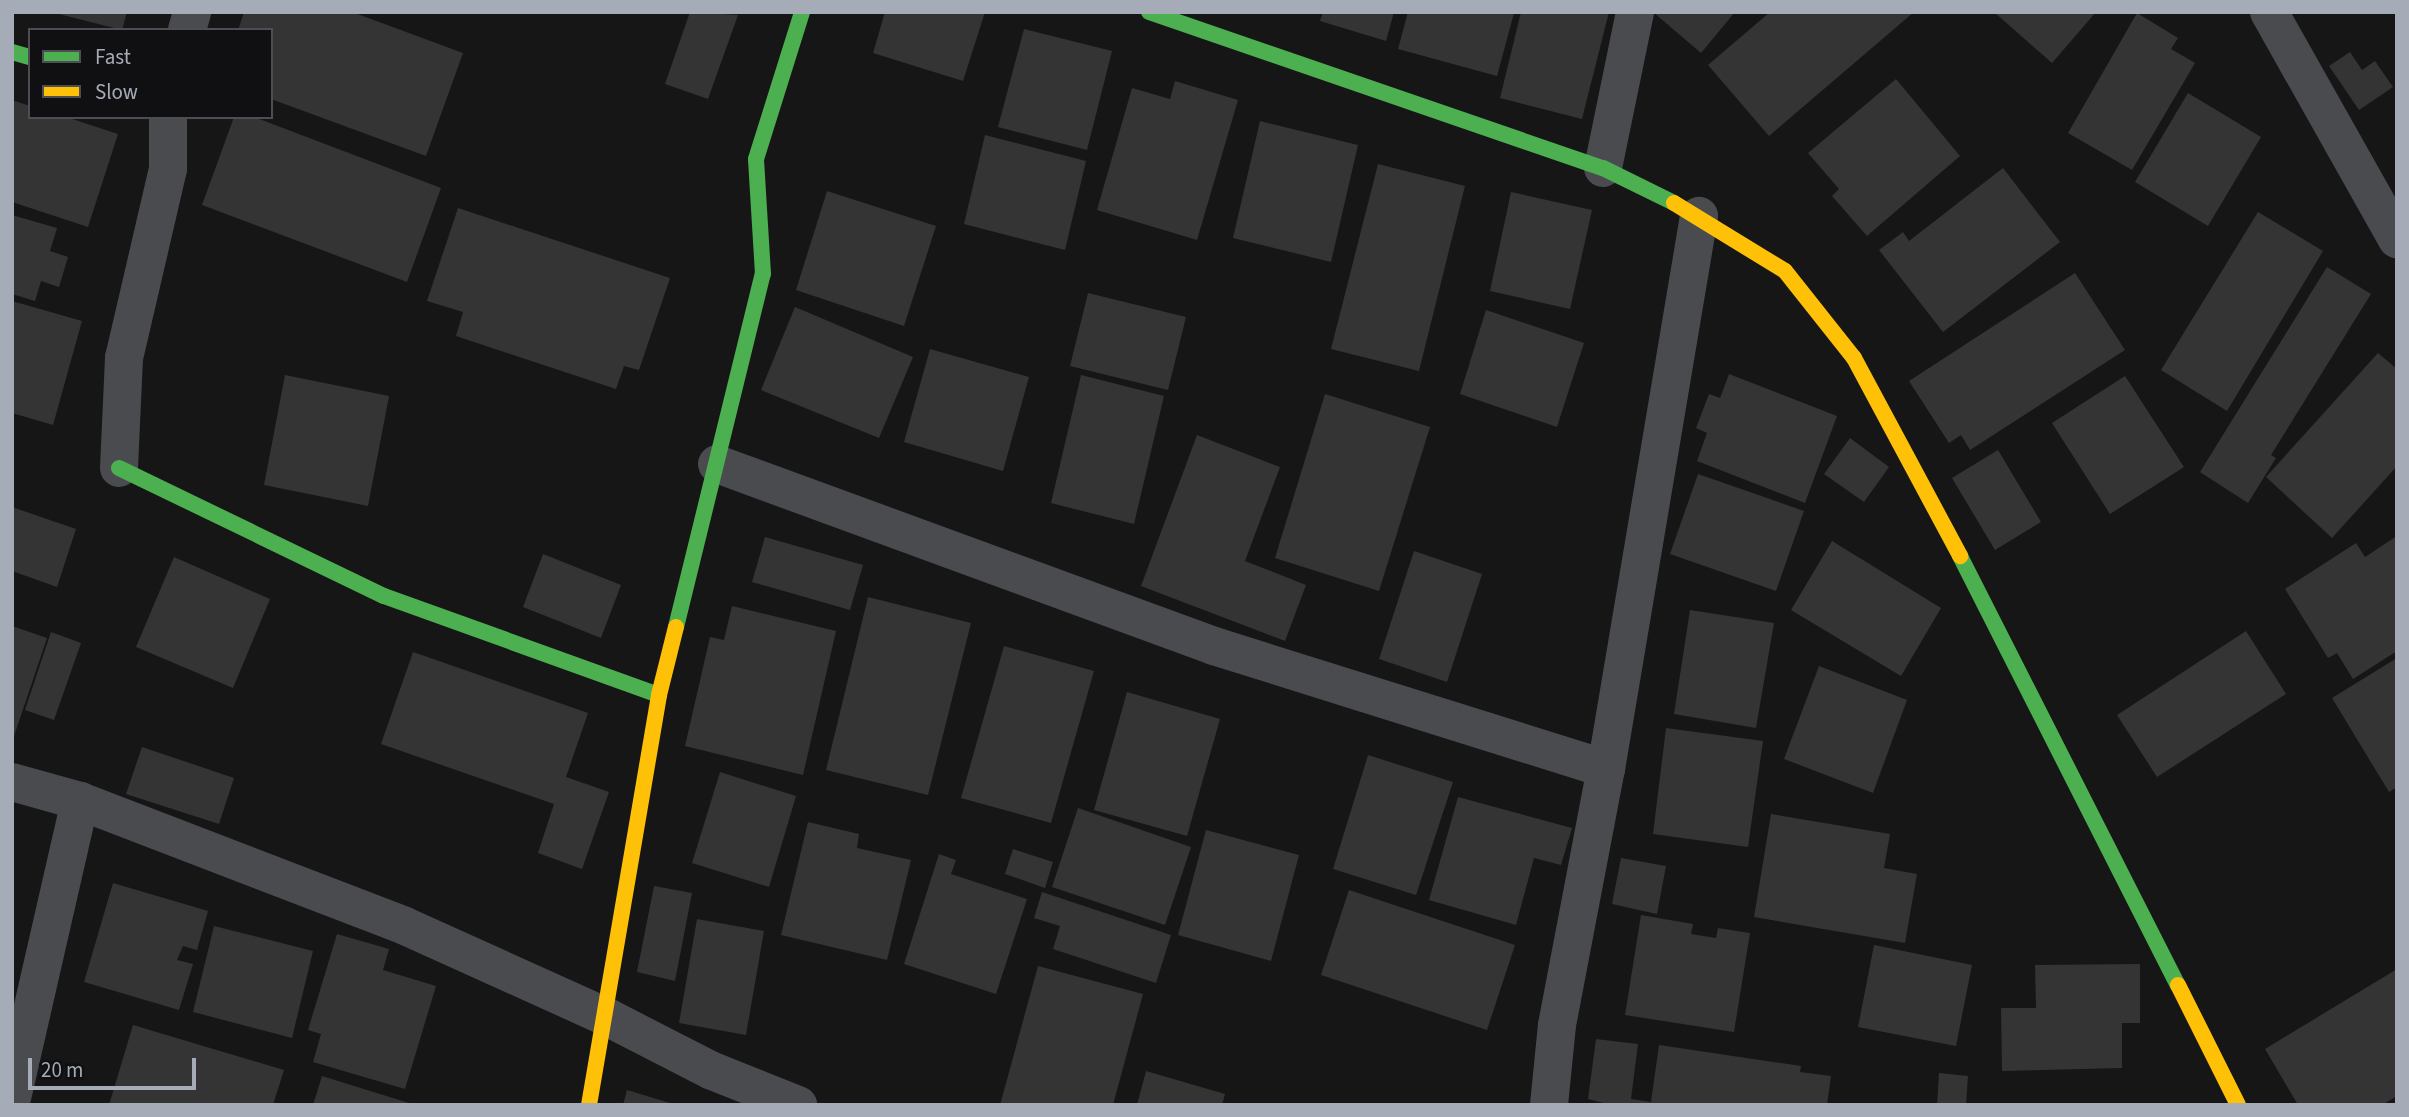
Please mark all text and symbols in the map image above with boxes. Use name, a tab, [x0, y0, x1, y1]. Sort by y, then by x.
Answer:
legend	[28, 28, 273, 119]
text: Fast	[95, 42, 131, 72]
text: Slow	[95, 77, 138, 107]
scale bar	[32, 1044, 200, 1088]
text: 20 m	[41, 1055, 83, 1085]

